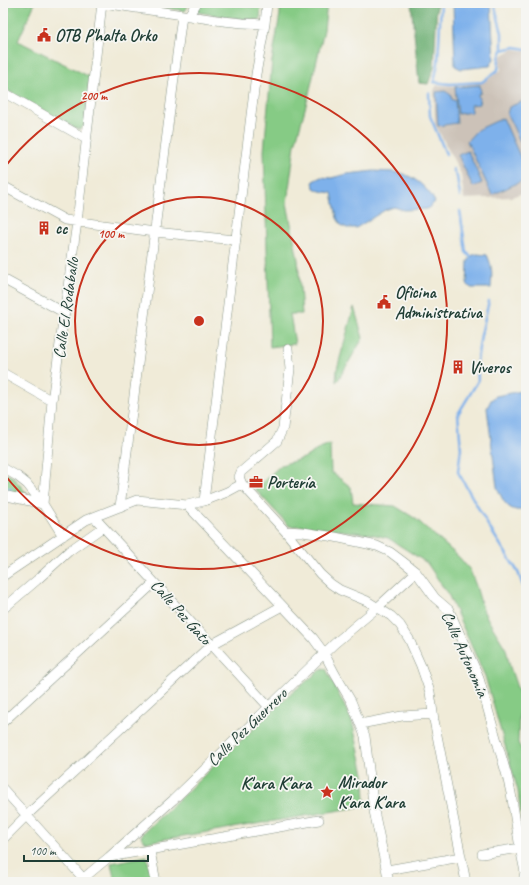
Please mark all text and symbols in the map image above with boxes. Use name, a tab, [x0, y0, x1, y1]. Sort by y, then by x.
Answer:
place label: OTB P'halta Orko	[55, 25, 159, 46]
public building icon: OTB P'halta Orko	[36, 27, 52, 43]
text: 200 m	[81, 88, 108, 104]
place label: cc	[55, 218, 68, 239]
building icon: cc	[36, 220, 52, 236]
text: 100 m	[98, 226, 125, 242]
street label: Calle El Rodaballo	[49, 255, 84, 360]
place label: Oficina Administrativa	[395, 282, 484, 323]
public building icon: Oficina Administrativa	[376, 294, 392, 310]
centre of rings	[192, 314, 206, 328]
place label: Viveros	[469, 357, 512, 378]
building icon: Viveros	[450, 359, 466, 375]
place label: Portería	[267, 472, 316, 493]
office icon: Portería	[248, 474, 264, 490]
street label: Calle Pez Gato	[146, 575, 217, 651]
street label: Calle Autonomía	[437, 608, 494, 702]
street label: Calle Pez Guerrero	[202, 683, 292, 771]
district label: K'ara K'ara	[241, 772, 313, 794]
place label: Mirador K'ara K'ara	[338, 772, 407, 813]
place icon: Mirador K'ara K'ara	[319, 784, 335, 800]
scale bar	[24, 837, 148, 863]
text: 100 m	[30, 843, 57, 859]

